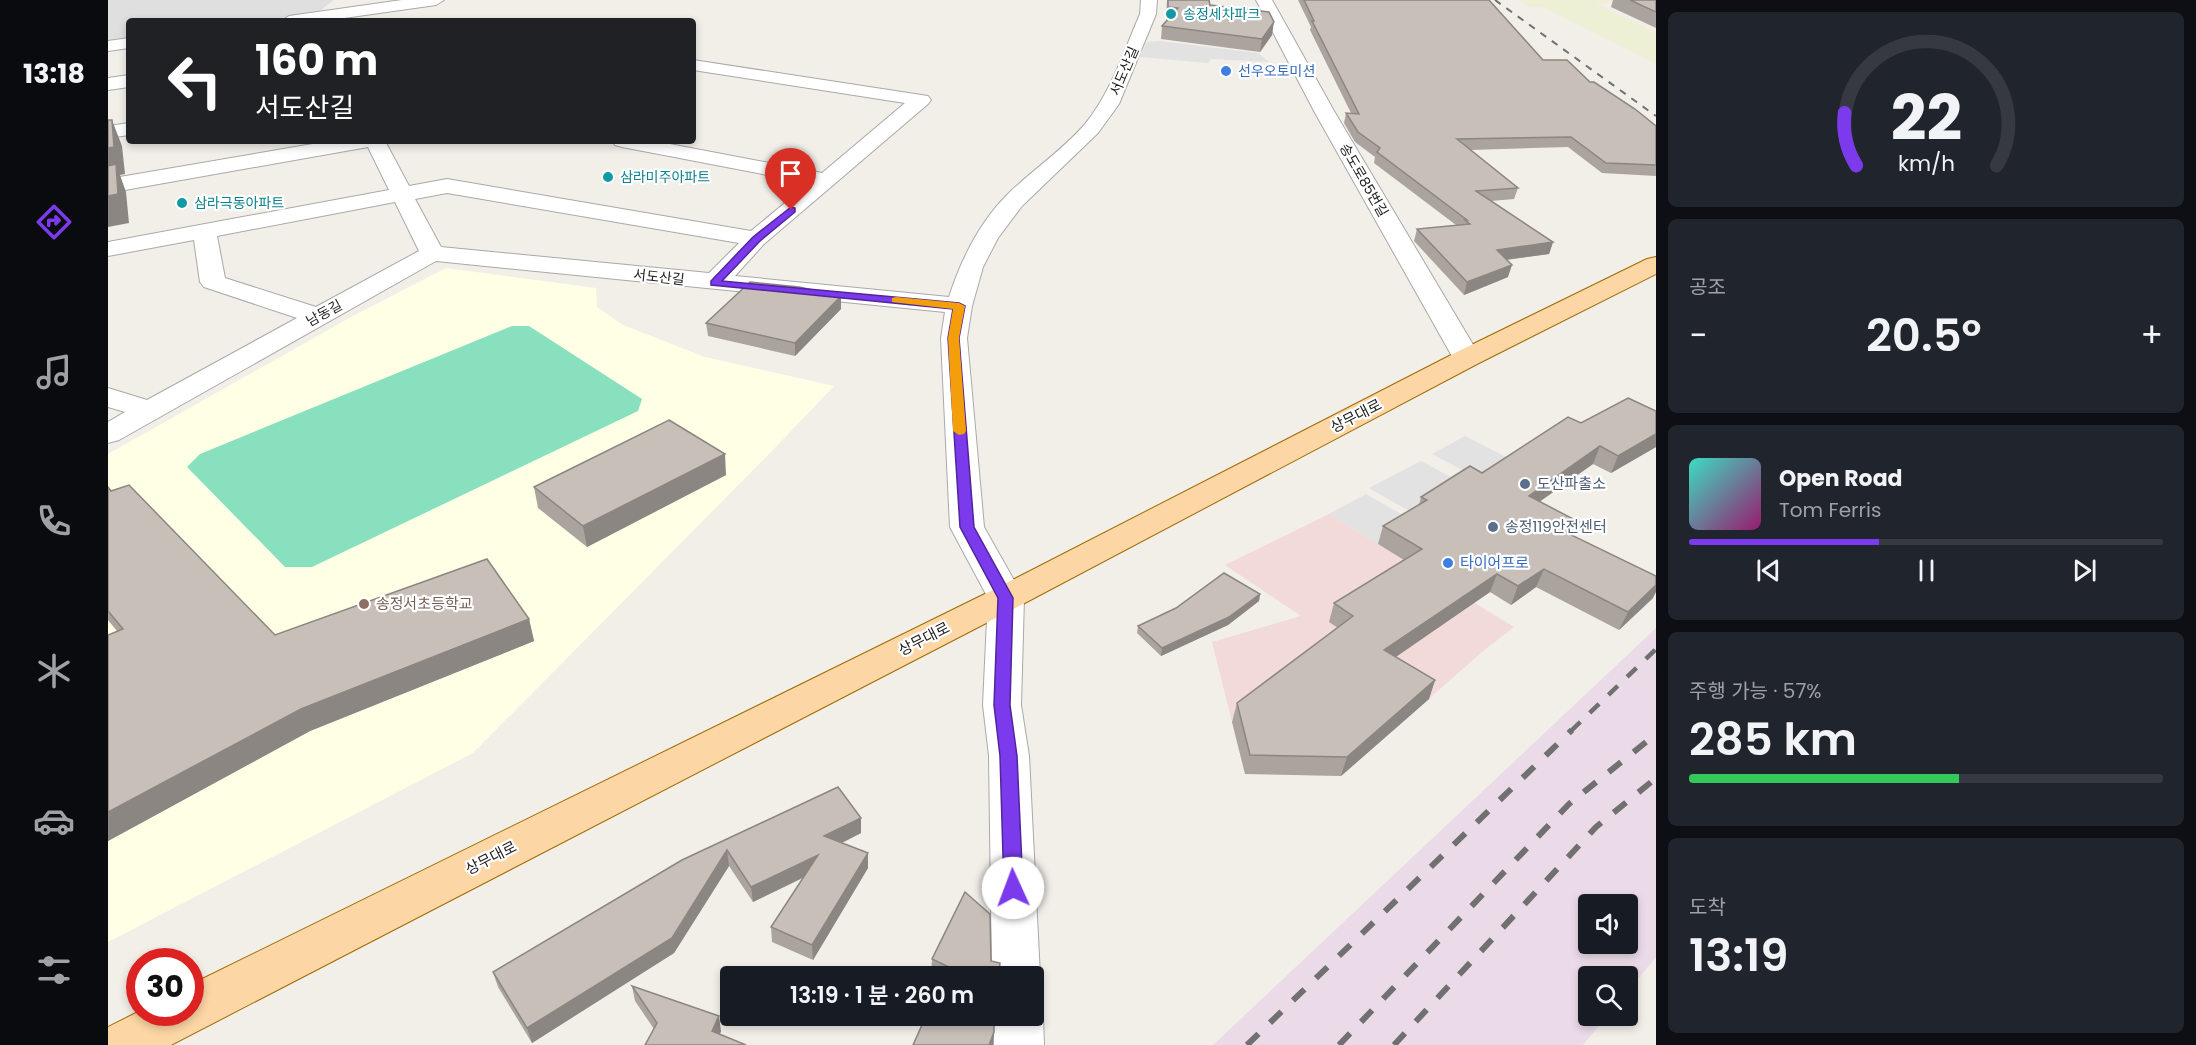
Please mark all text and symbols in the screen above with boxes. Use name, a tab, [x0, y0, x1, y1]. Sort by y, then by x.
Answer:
place label: 송정세차파크	[1183, 4, 1260, 24]
marker: 송정세차파크	[1164, 7, 1178, 21]
text: 160 m	[255, 31, 378, 90]
icon: left	[156, 42, 234, 120]
street label: 서도산길	[1105, 43, 1143, 99]
text: 13:18	[23, 55, 85, 92]
place label: 선우오토미션	[1238, 61, 1315, 81]
marker: 선우오토미션	[1219, 64, 1233, 78]
text: 22	[1890, 74, 1962, 162]
text: 서도산길	[255, 89, 354, 126]
street label: 송도로85번길	[1335, 139, 1393, 221]
pin	[765, 148, 816, 210]
text: km/h	[1897, 149, 1955, 180]
icon: arrive	[774, 157, 807, 190]
place label: 삼라미주아파트	[620, 167, 710, 187]
marker: 삼라미주아파트	[601, 170, 615, 184]
place label: 삼라극동아파트	[194, 193, 284, 213]
marker: 삼라극동아파트	[175, 196, 189, 210]
icon: directions	[33, 201, 75, 243]
street label: 서도산길	[632, 264, 686, 290]
text: 공조	[1689, 273, 1726, 301]
street label: 남동길	[302, 295, 346, 331]
text: 20.5°	[1866, 304, 1982, 367]
text: −	[1689, 312, 1707, 359]
text: +	[2140, 312, 2163, 359]
icon: music	[33, 351, 75, 393]
street label: 상무대로	[1326, 394, 1385, 437]
text: Open Road	[1779, 463, 1903, 494]
place label: 도산파출소	[1537, 473, 1606, 494]
marker: 도산파출소	[1518, 477, 1532, 491]
text: Tom Ferris	[1779, 496, 1881, 524]
icon: phone	[33, 500, 75, 542]
place label: 송정119안전센터	[1505, 516, 1607, 537]
marker: 송정119안전센터	[1486, 520, 1500, 534]
place label: 타이어프로	[1460, 552, 1529, 573]
icon: previous	[1752, 554, 1785, 587]
icon: pause	[1910, 554, 1943, 587]
icon: next	[2068, 554, 2101, 587]
marker: 타이어프로	[1441, 556, 1455, 570]
place label: 송정서초등학교	[376, 593, 473, 614]
marker: 송정서초등학교	[357, 597, 371, 611]
street label: 상무대로	[894, 617, 953, 660]
icon: climate	[33, 650, 75, 692]
text: 주행 가능 · 57%	[1689, 677, 1822, 705]
text: 285 km	[1689, 708, 1857, 771]
icon: car	[33, 800, 75, 842]
street label: 상무대로	[461, 836, 520, 879]
position arrow	[981, 856, 1045, 920]
text: 도착	[1689, 893, 1726, 921]
map controls	[1578, 894, 1638, 1026]
button: sound	[1578, 894, 1638, 954]
text: 13:19	[1689, 924, 1789, 987]
speed limit sign: 30	[126, 948, 204, 1026]
icon: filters	[33, 949, 75, 991]
button: search	[1578, 966, 1638, 1026]
text: 13:19 · 1 분 · 260 m	[790, 980, 974, 1011]

